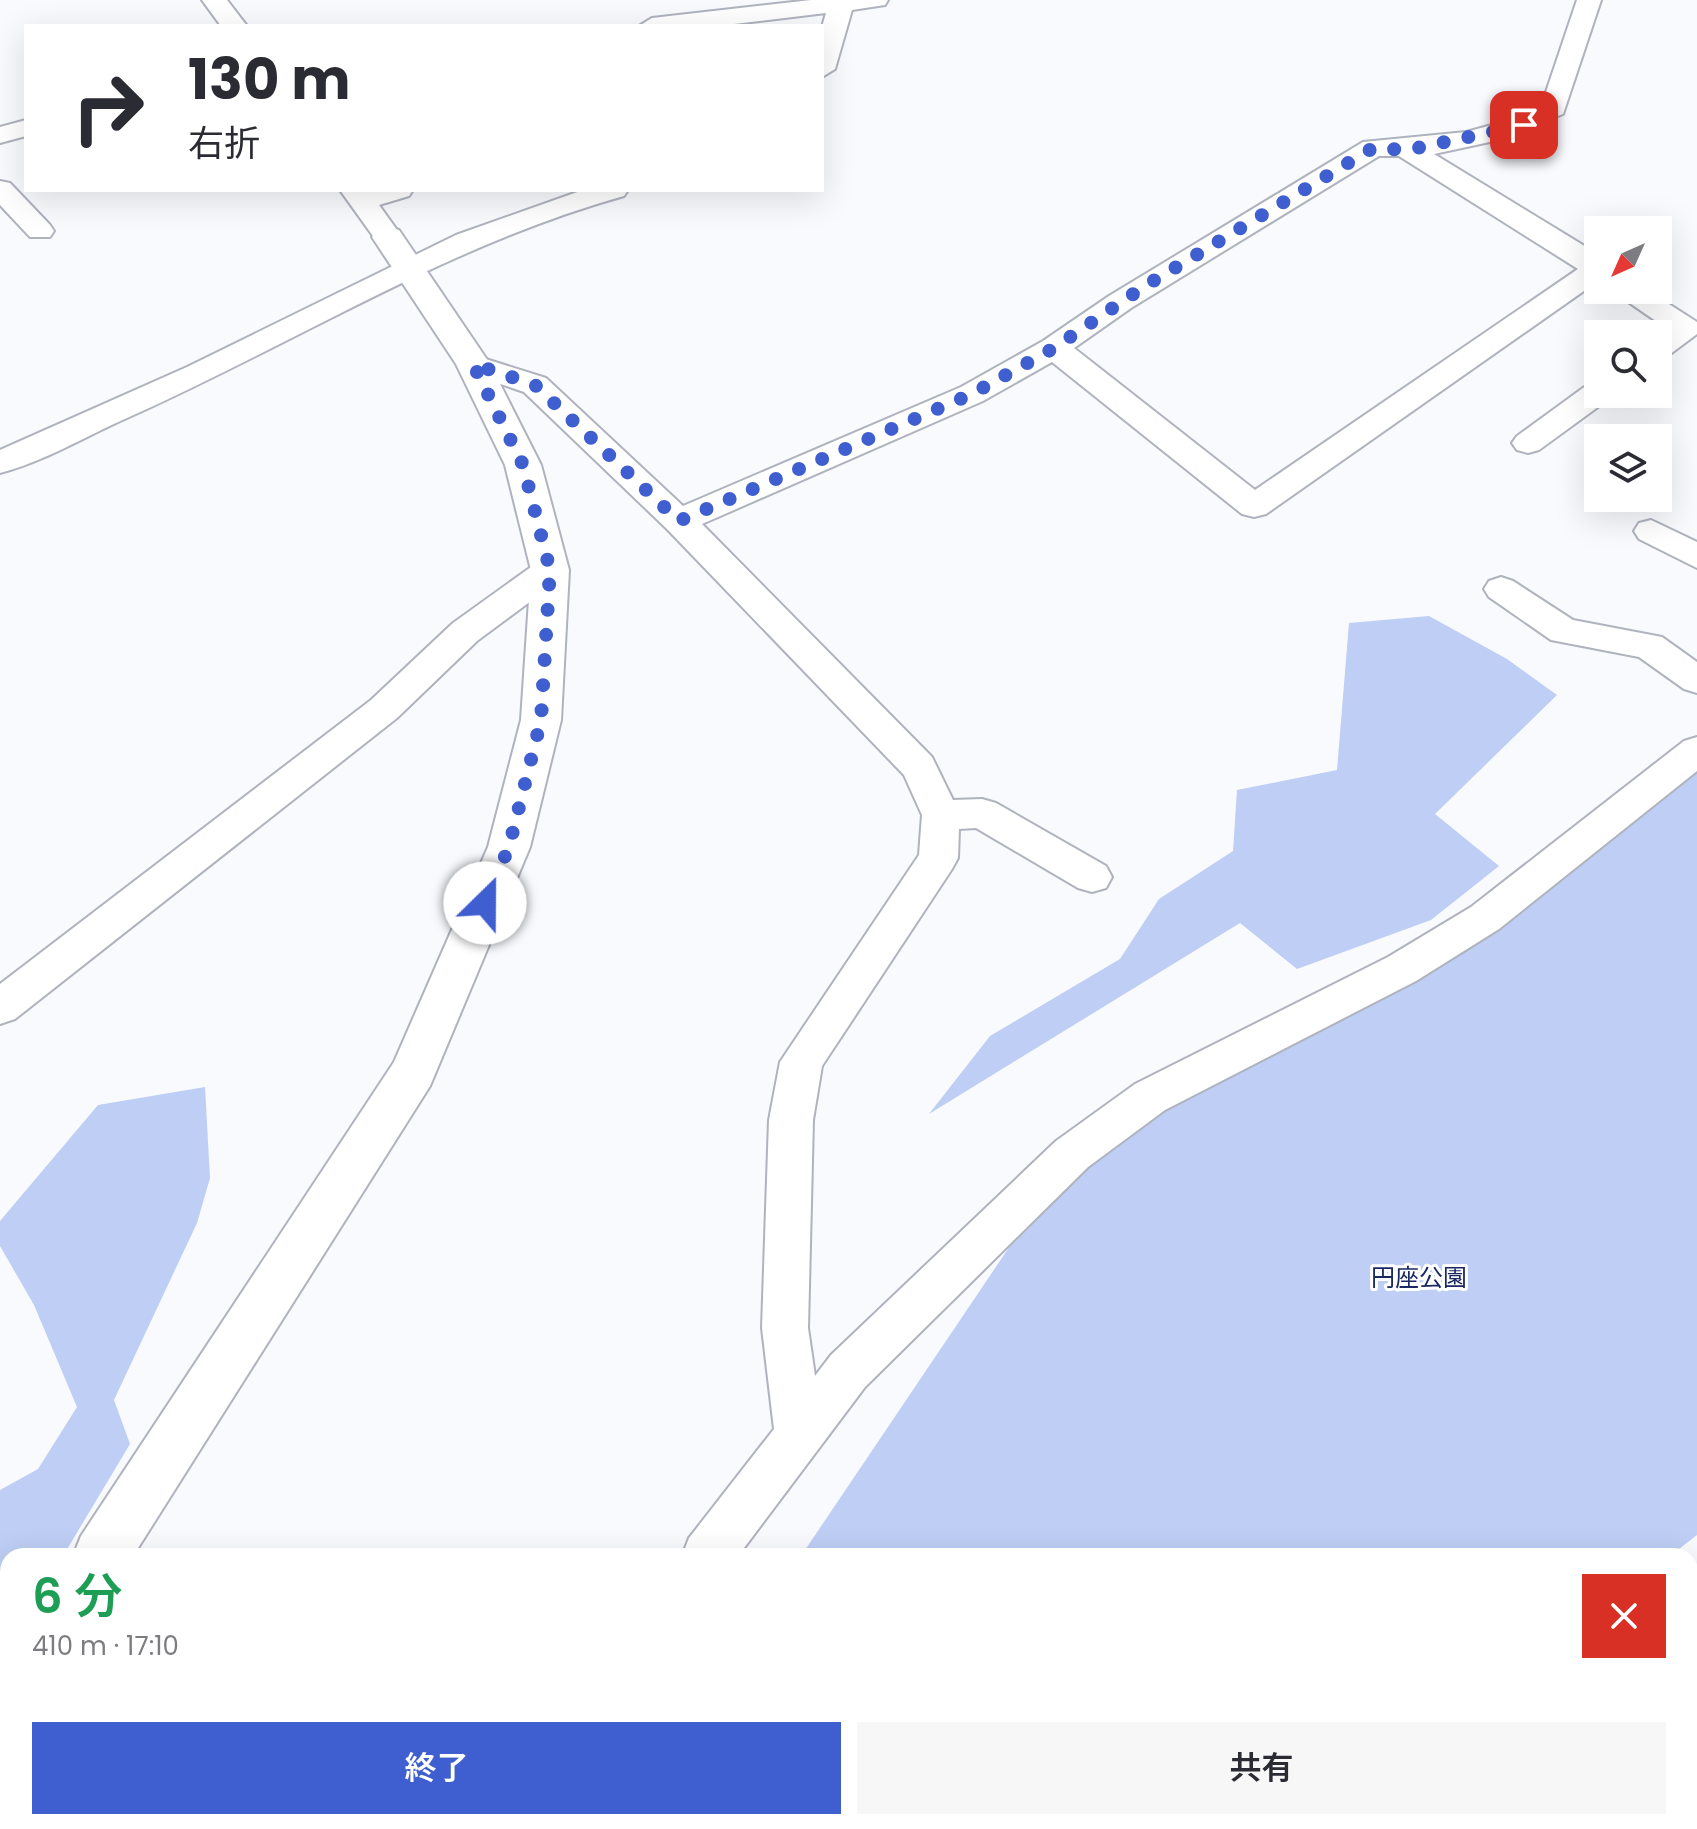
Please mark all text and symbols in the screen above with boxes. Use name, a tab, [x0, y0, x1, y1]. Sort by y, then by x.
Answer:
text: 130 m	[188, 40, 351, 119]
icon: right	[56, 56, 160, 160]
pin	[1490, 91, 1558, 159]
icon: arrive	[1502, 103, 1546, 147]
text: 右折	[188, 118, 260, 169]
north arrow	[1584, 216, 1672, 304]
map controls	[1584, 216, 1672, 512]
button: search	[1584, 320, 1672, 408]
button: layers	[1584, 424, 1672, 512]
position arrow	[443, 861, 527, 945]
park label: 円座公園	[1371, 1261, 1467, 1294]
text: 6 分	[32, 1563, 122, 1630]
button: close	[1582, 1574, 1666, 1658]
text: 410 m · 17:10	[32, 1628, 179, 1664]
button: 終了	[32, 1722, 841, 1814]
button: 共有	[857, 1722, 1666, 1814]

